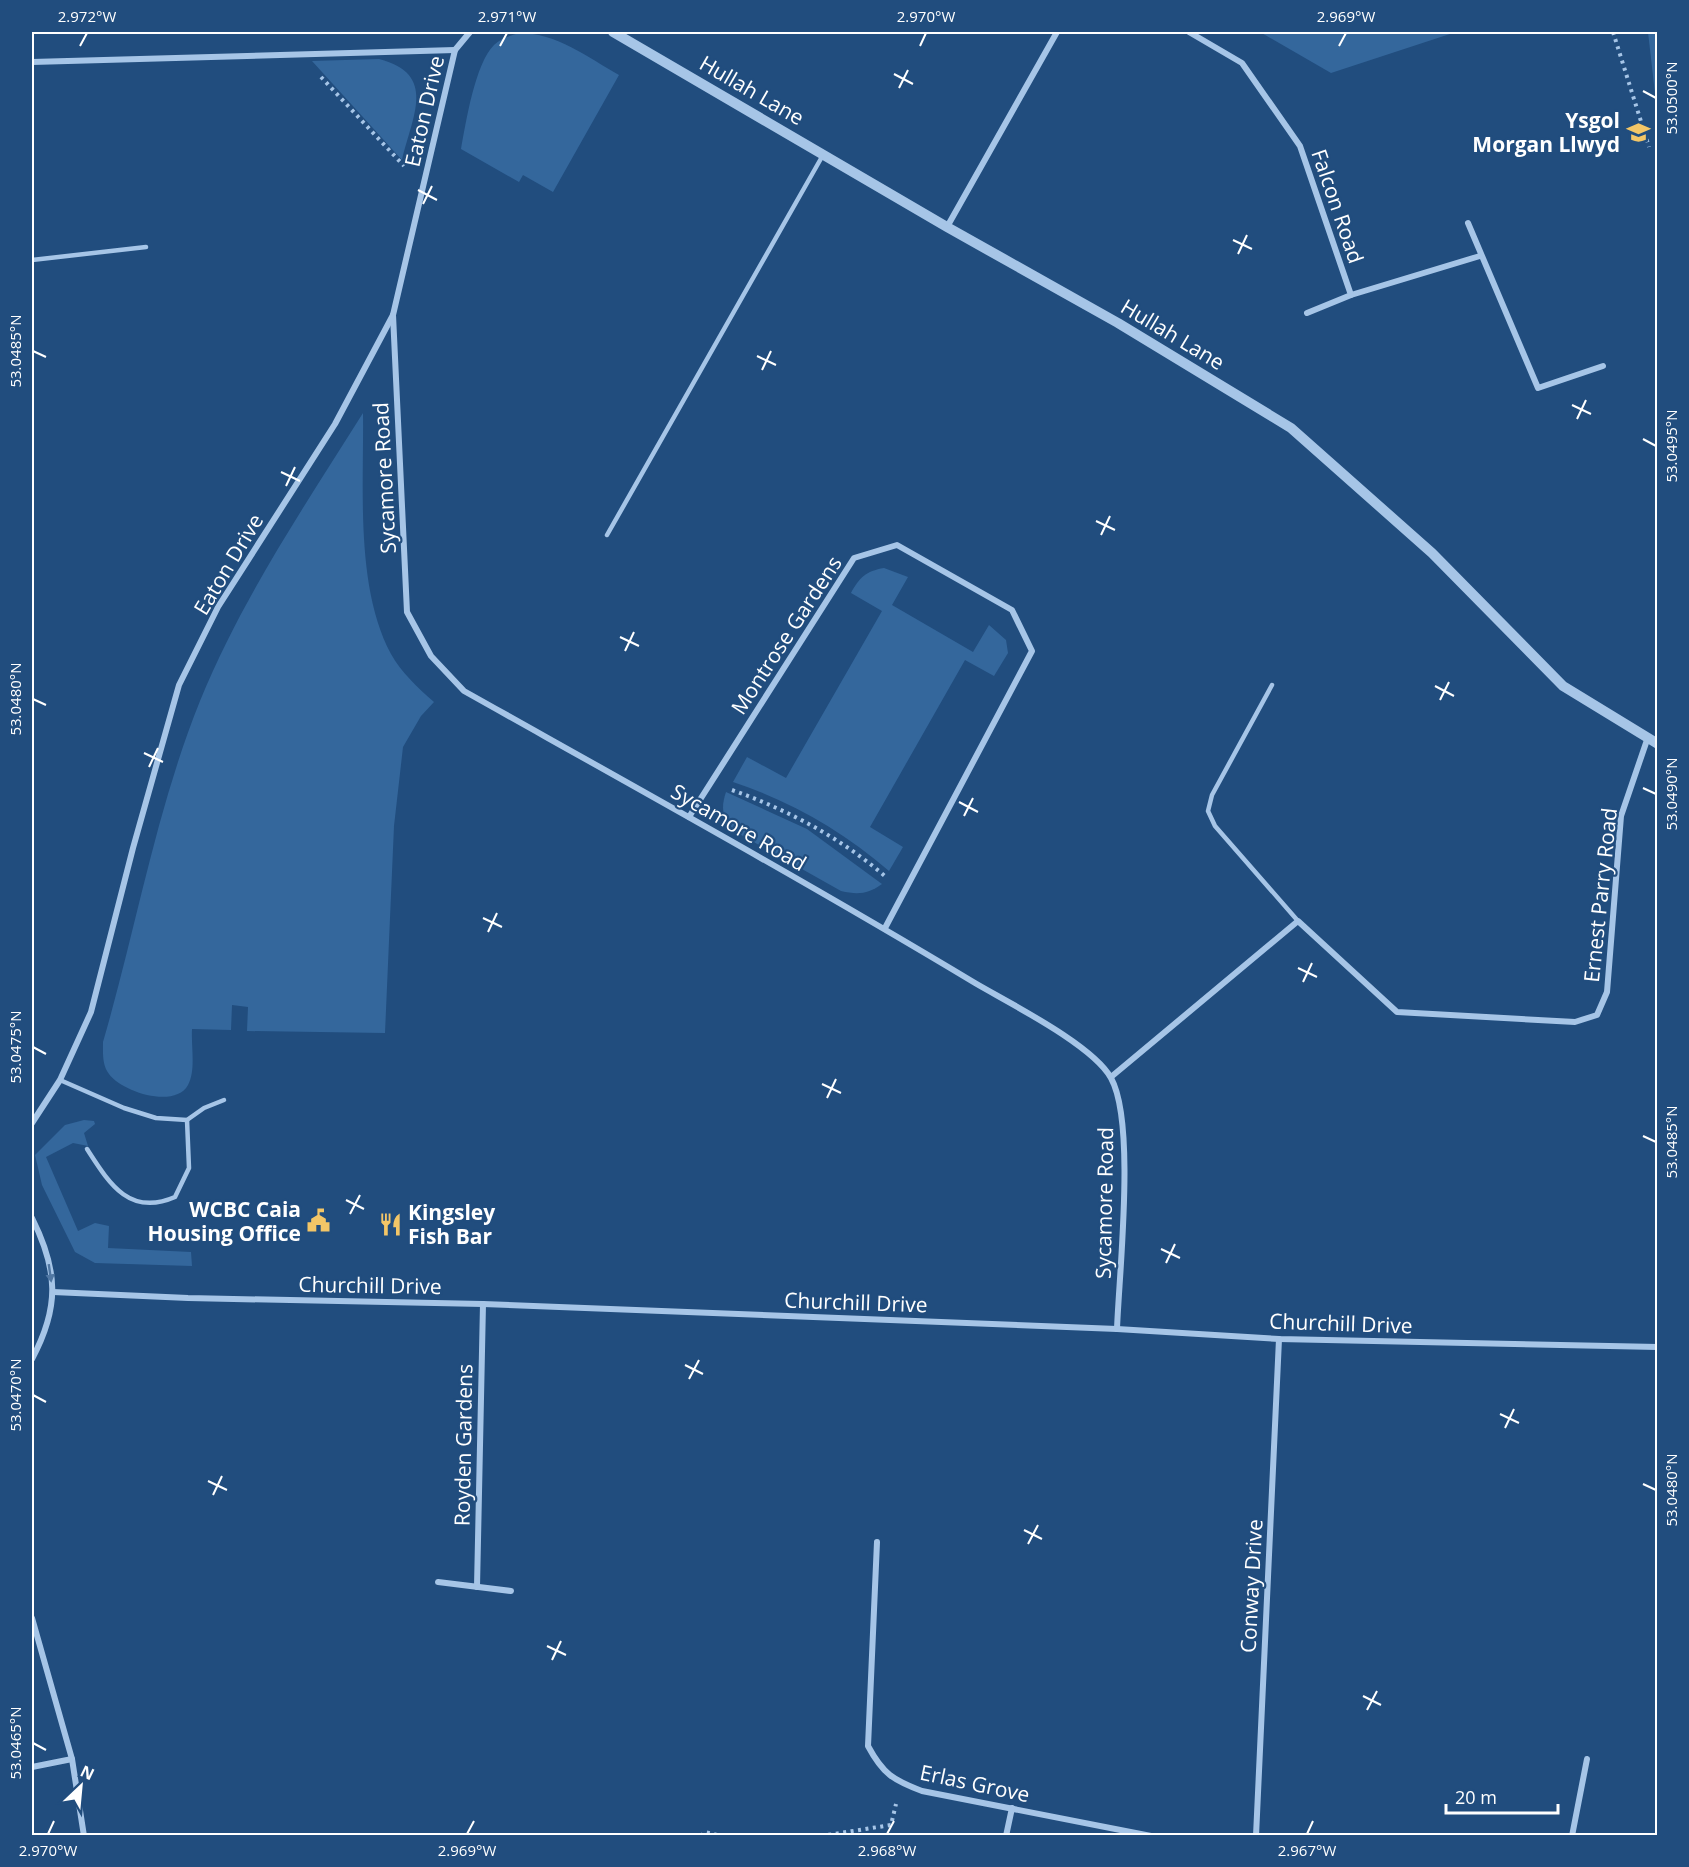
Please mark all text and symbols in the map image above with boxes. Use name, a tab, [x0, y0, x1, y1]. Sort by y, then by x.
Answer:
text: 2.972°W	[58, 6, 116, 26]
text: 2.971°W	[478, 6, 536, 26]
text: 2.970°W	[897, 6, 955, 26]
text: 2.969°W	[1317, 6, 1375, 26]
street label: Hullah Lane	[695, 49, 809, 131]
street label: Eaton Drive	[398, 53, 450, 169]
text: 53.0500°N	[1661, 61, 1681, 135]
place label: Ysgol Morgan Llwyd	[1472, 106, 1620, 158]
school or university icon: Ysgol Morgan Llwyd	[1625, 119, 1651, 145]
street label: Falcon Road	[1305, 145, 1371, 267]
street label: Hullah Lane	[1116, 292, 1230, 376]
text: 53.0485°N	[5, 314, 25, 388]
street label: Sycamore Road	[366, 401, 402, 555]
text: 53.0495°N	[1661, 409, 1681, 483]
street label: Eaton Drive	[187, 508, 269, 620]
street label: Montrose Gardens	[724, 550, 848, 720]
text: 53.0480°N	[5, 662, 25, 736]
text: 53.0490°N	[1661, 757, 1681, 831]
street label: Sycamore Road	[666, 777, 812, 877]
street label: Ernest Parry Road	[1577, 806, 1623, 984]
text: 53.0475°N	[5, 1010, 25, 1084]
text: 53.0485°N	[1661, 1105, 1681, 1179]
street label: Sycamore Road	[1089, 1127, 1119, 1279]
place label: WCBC Caia Housing Office	[148, 1195, 301, 1247]
place label: Kingsley Fish Bar	[408, 1198, 495, 1250]
public building icon: WCBC Caia Housing Office	[306, 1208, 332, 1234]
restaurant icon: Kingsley Fish Bar	[377, 1211, 403, 1237]
one-way arrow	[46, 1264, 55, 1283]
street label: Churchill Drive	[298, 1270, 442, 1300]
street label: Churchill Drive	[784, 1286, 928, 1318]
street label: Churchill Drive	[1269, 1307, 1413, 1339]
text: 53.0470°N	[5, 1358, 25, 1432]
street label: Royden Gardens	[448, 1364, 478, 1526]
text: 53.0480°N	[1661, 1453, 1681, 1527]
street label: Conway Drive	[1234, 1518, 1268, 1654]
text: 53.0465°N	[5, 1706, 25, 1780]
north arrow	[51, 1756, 111, 1816]
street label: Erlas Grove	[918, 1758, 1032, 1808]
text: N	[77, 1760, 98, 1785]
scale bar	[1446, 1777, 1558, 1815]
text: 20 m	[1455, 1785, 1497, 1809]
text: 2.970°W	[19, 1840, 77, 1860]
text: 2.969°W	[438, 1840, 496, 1860]
text: 2.968°W	[858, 1840, 916, 1860]
text: 2.967°W	[1278, 1840, 1336, 1860]

